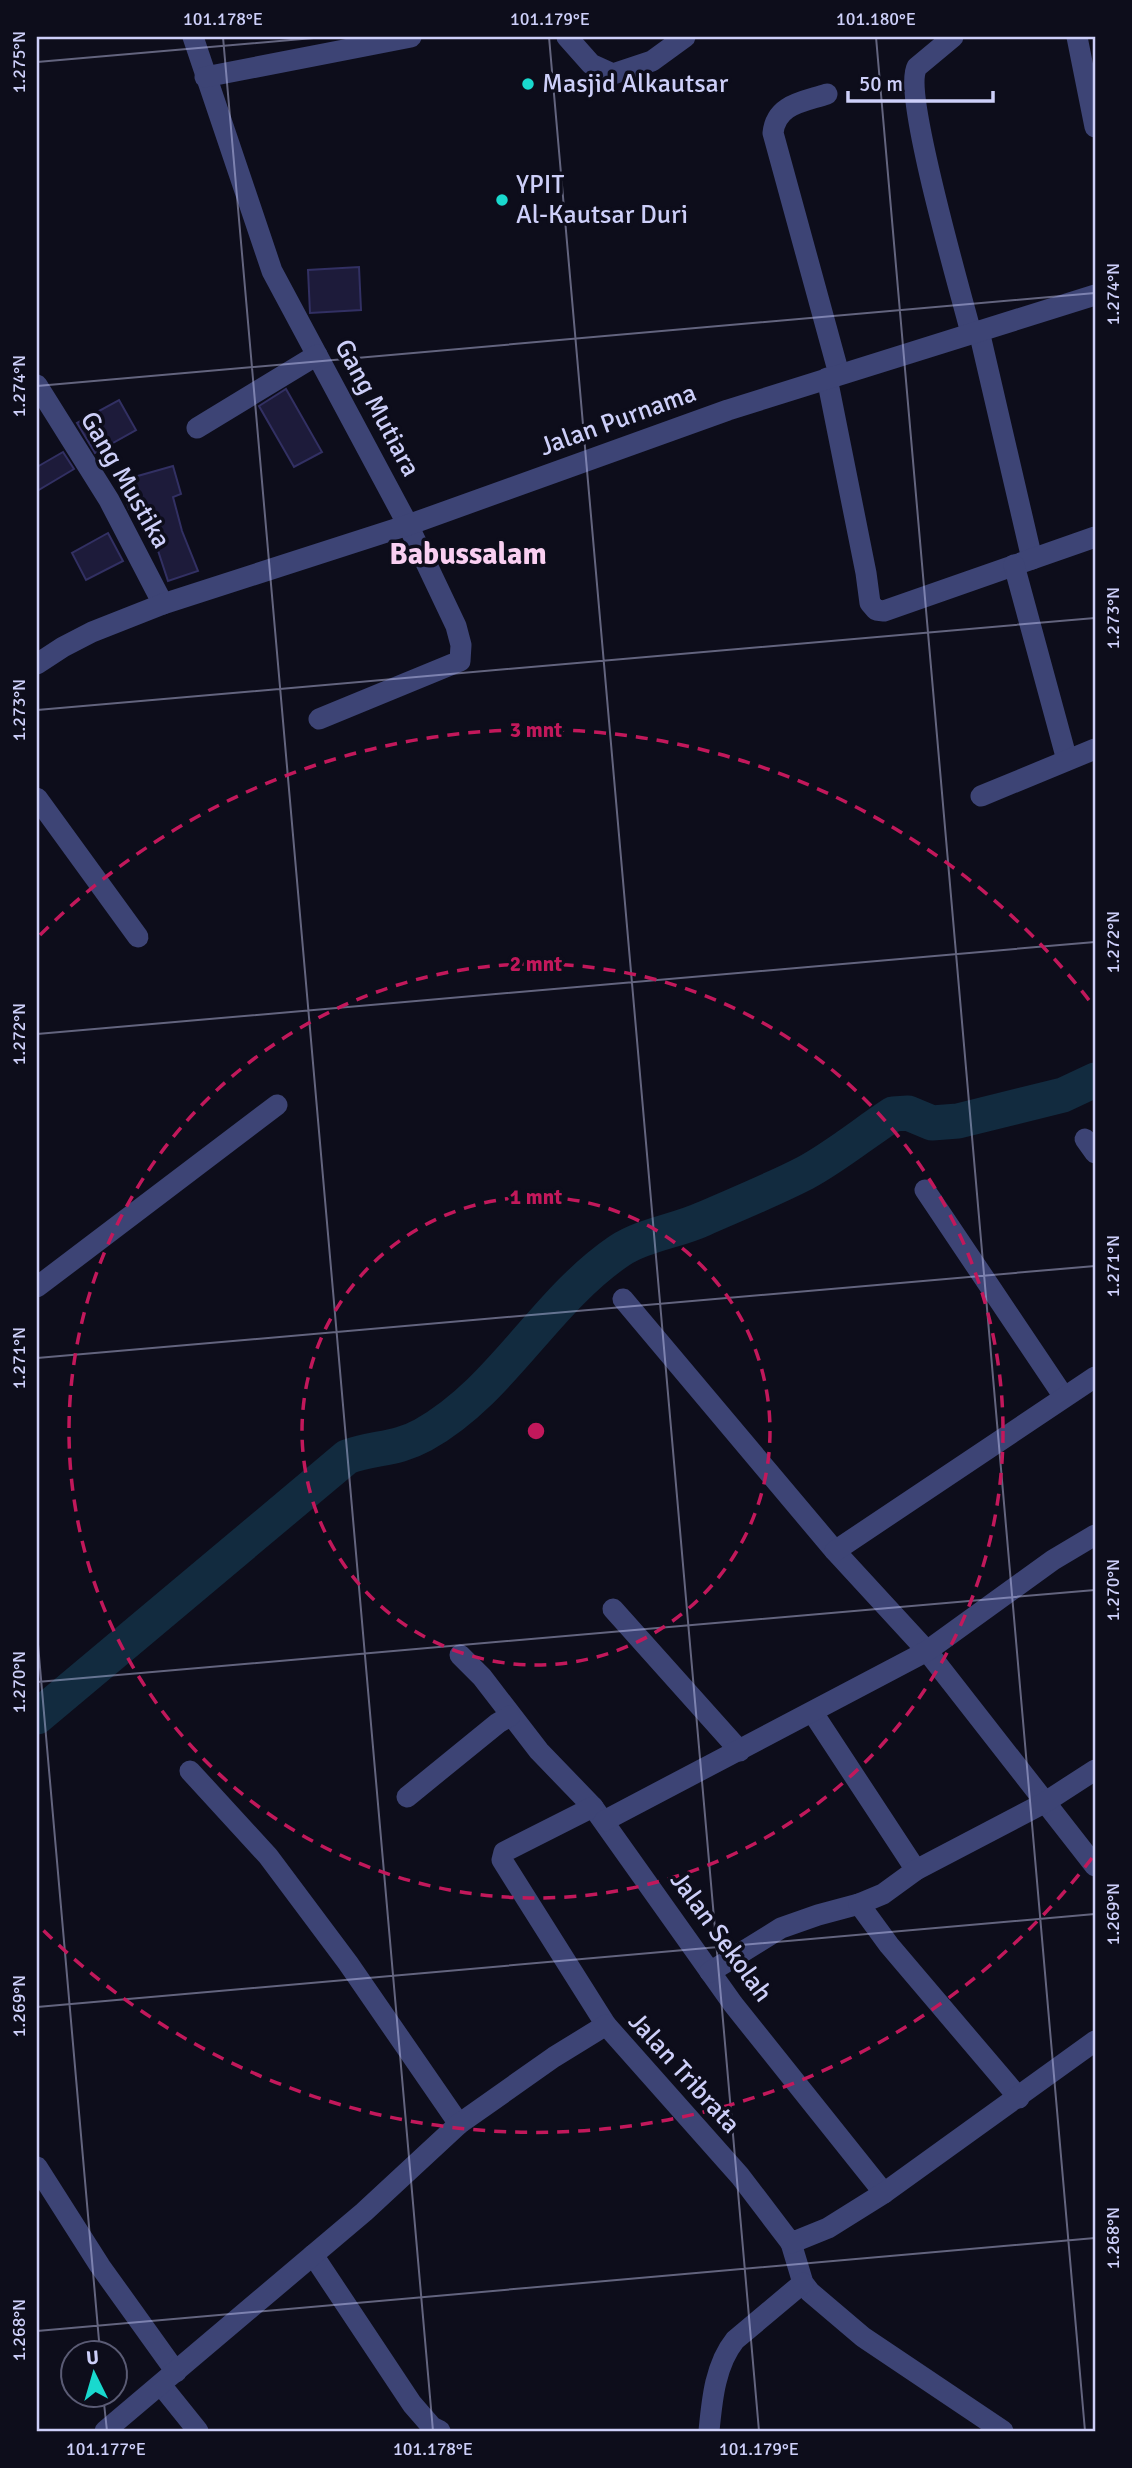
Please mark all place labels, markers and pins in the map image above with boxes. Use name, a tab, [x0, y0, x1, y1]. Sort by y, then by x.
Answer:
place label: Masjid Alkautsar	[542, 68, 729, 100]
marker: Masjid Alkautsar	[520, 76, 536, 92]
place label: YPIT Al-Kautsar Duri	[516, 169, 688, 231]
marker: YPIT Al-Kautsar Duri	[494, 192, 510, 208]
centre of rings	[524, 1419, 548, 1443]

